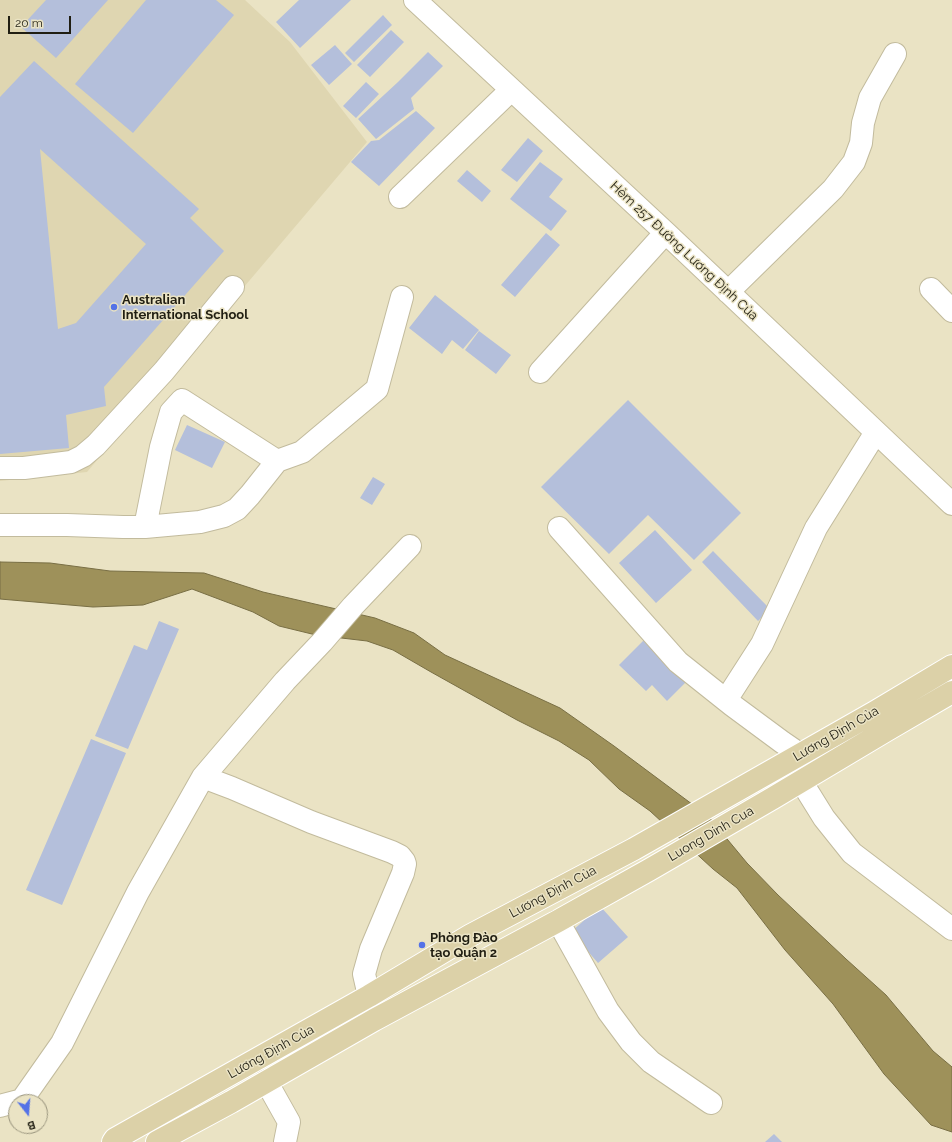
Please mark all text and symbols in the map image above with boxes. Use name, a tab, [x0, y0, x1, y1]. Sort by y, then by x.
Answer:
scale bar	[10, 8, 73, 34]
text: 20 m	[15, 16, 43, 30]
street label: Hẻm 257 Đường Lương Định Của	[607, 178, 761, 324]
place label: Australian International School	[122, 292, 248, 323]
marker: Australian International School	[109, 302, 119, 312]
street label: Lương Định Của	[790, 703, 882, 765]
street label: Luong Dinh Cua	[665, 803, 757, 865]
street label: Lương Định Của	[507, 862, 599, 922]
place label: Phòng Đào tạo Quận 2	[430, 930, 498, 961]
marker: Phòng Đào tạo Quận 2	[417, 940, 427, 950]
street label: Lương Định Của	[225, 1022, 317, 1082]
north arrow	[8, 1094, 48, 1134]
text: B	[26, 1118, 37, 1132]

